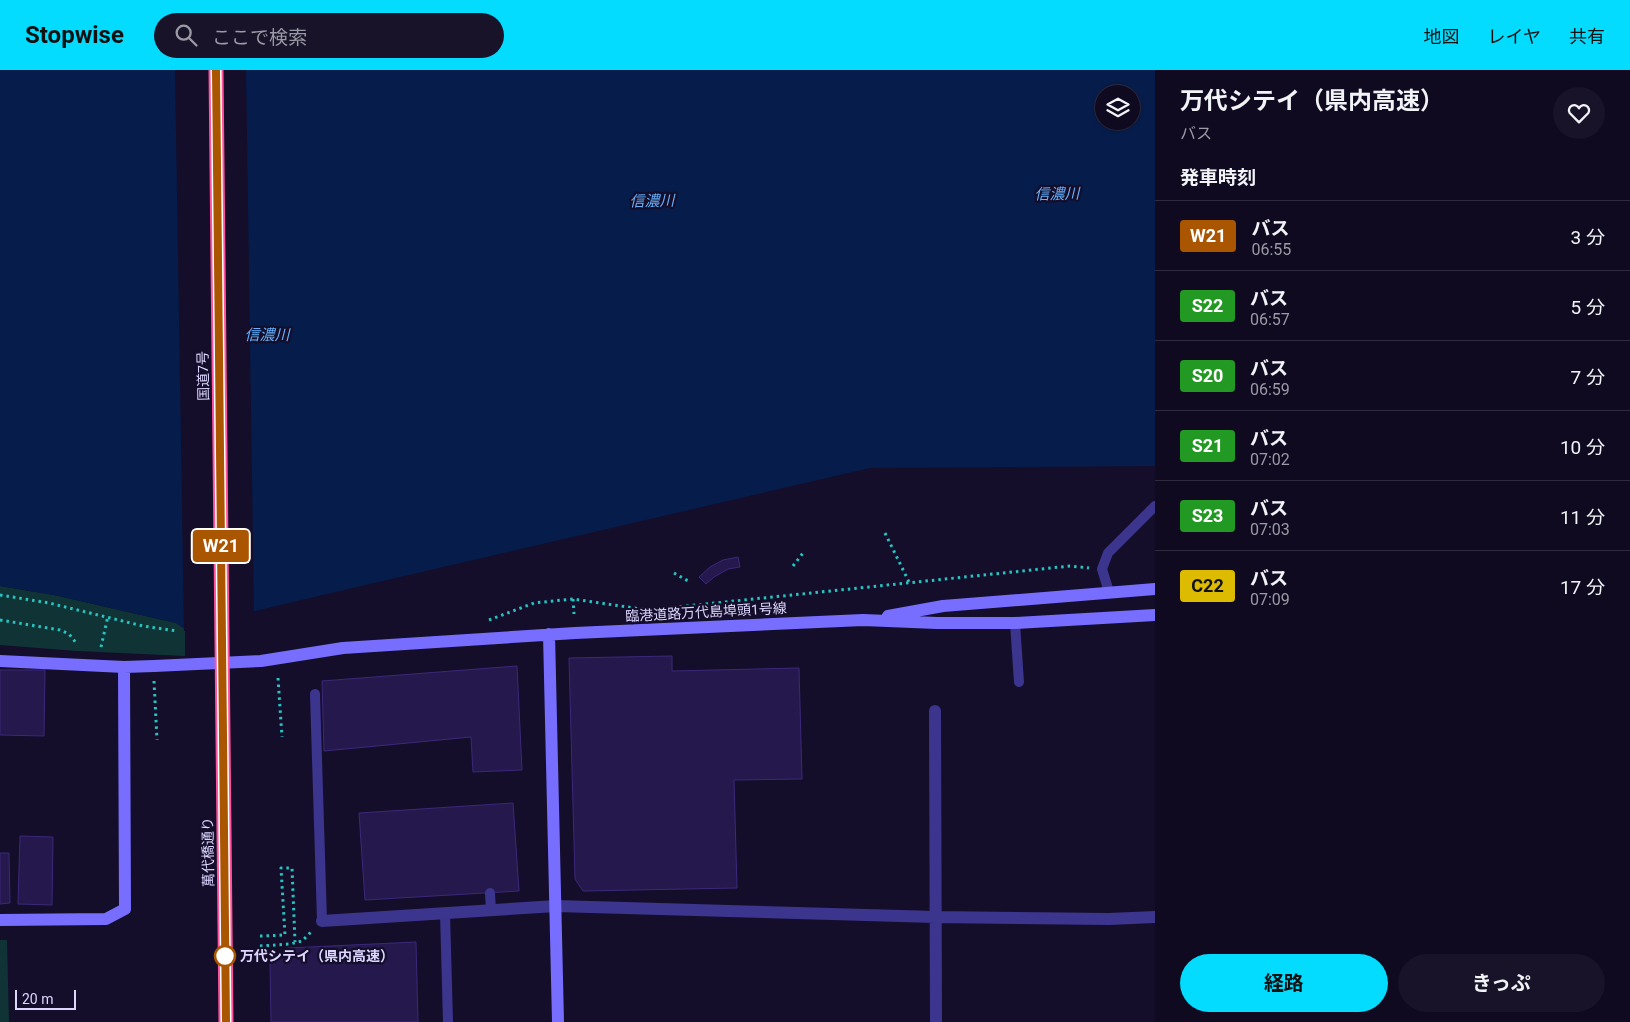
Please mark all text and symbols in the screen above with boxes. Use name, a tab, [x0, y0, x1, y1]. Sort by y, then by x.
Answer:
search box	[154, 13, 504, 58]
text: Stopwise	[25, 21, 124, 49]
icon: search	[172, 21, 200, 49]
text: ここで検索	[212, 26, 307, 49]
text: 地図	[1424, 26, 1460, 47]
text: レイヤ	[1488, 26, 1541, 47]
text: 共有	[1569, 26, 1605, 47]
map controls	[1095, 85, 1140, 130]
button: layers	[1095, 85, 1140, 130]
text: 万代シテイ（県内高速）	[1180, 87, 1444, 115]
button: heart	[1553, 87, 1605, 139]
text: バス	[1180, 124, 1212, 143]
text: 発車時刻	[1180, 166, 1256, 189]
water label: 信濃川	[1034, 185, 1082, 203]
water label: 信濃川	[629, 192, 677, 210]
text: バス	[1251, 217, 1289, 240]
text: W21	[1190, 225, 1226, 246]
text: 3 分	[1571, 226, 1605, 249]
text: 06:55	[1251, 240, 1291, 259]
text: バス	[1250, 287, 1288, 310]
text: S22	[1192, 295, 1223, 316]
text: 5 分	[1571, 296, 1605, 319]
text: 06:57	[1250, 310, 1290, 329]
water label: 信濃川	[244, 326, 291, 344]
street label: 国道7号	[195, 351, 211, 401]
text: バス	[1250, 357, 1288, 380]
text: S20	[1192, 365, 1223, 386]
text: 7 分	[1571, 366, 1605, 389]
text: 06:59	[1250, 380, 1290, 399]
text: バス	[1250, 427, 1288, 450]
text: S21	[1192, 435, 1223, 456]
text: 10 分	[1560, 436, 1605, 459]
text: 07:02	[1250, 450, 1290, 469]
text: バス	[1250, 497, 1288, 520]
text: S23	[1192, 505, 1223, 526]
text: 11 分	[1560, 506, 1605, 529]
text: 07:03	[1250, 520, 1290, 539]
line badge: W21	[192, 530, 250, 562]
text: W21	[203, 535, 239, 556]
text: バス	[1250, 567, 1288, 590]
text: C22	[1191, 575, 1224, 596]
text: 17 分	[1560, 576, 1605, 599]
text: 07:09	[1250, 590, 1290, 609]
street label: 臨港道路万代島埠頭1号線	[625, 600, 787, 624]
street label: 萬代橋通り	[199, 817, 217, 887]
marker: 万代シテイ（県内高速）	[214, 945, 236, 967]
place label: 万代シテイ（県内高速）	[240, 948, 394, 964]
button: 経路	[1180, 954, 1388, 1012]
button: きっぷ	[1398, 954, 1605, 1012]
scale bar	[15, 987, 76, 1010]
text: 20 m	[22, 991, 54, 1007]

